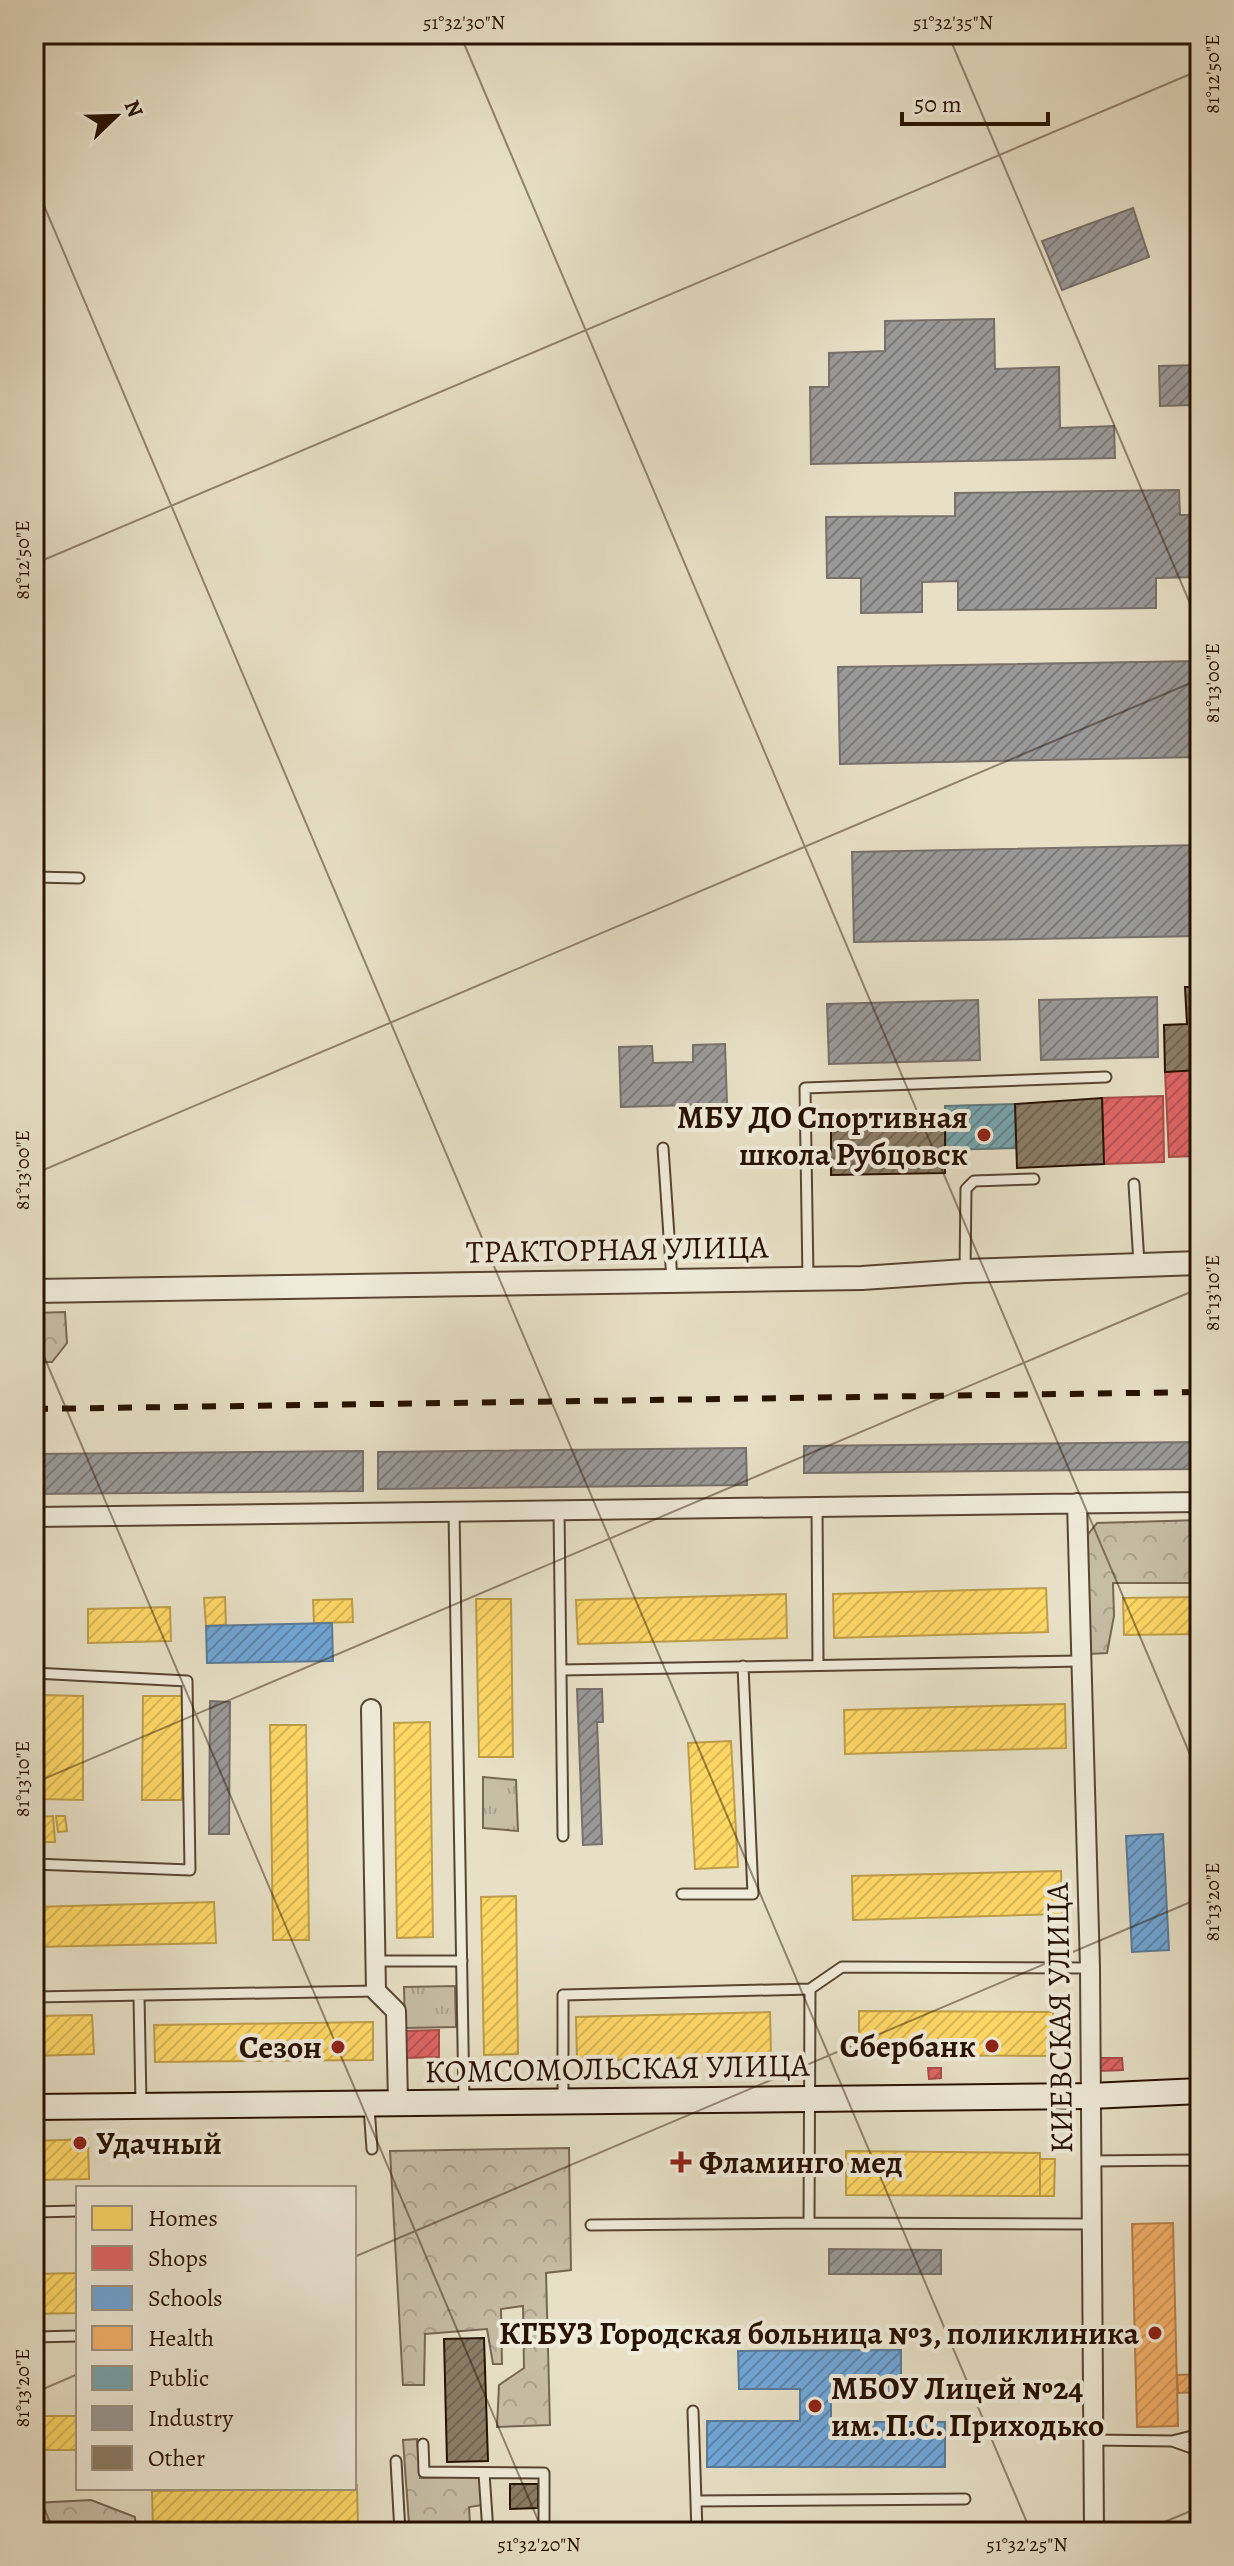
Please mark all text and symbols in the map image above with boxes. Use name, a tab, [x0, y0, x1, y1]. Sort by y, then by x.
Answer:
text: 51°32'30"N	[423, 9, 505, 36]
text: 51°32'35"N	[913, 9, 993, 36]
text: 81°12'50"E	[1199, 34, 1226, 114]
north arrow	[76, 76, 156, 156]
scale bar	[902, 76, 1048, 126]
text: 50 m	[914, 88, 962, 120]
text: N	[117, 95, 150, 122]
text: 81°12'50"E	[9, 520, 36, 600]
text: 81°13'00"E	[1199, 643, 1226, 723]
place label: МБУ ДО Спортивная школа Рубцовск	[677, 1095, 968, 1176]
marker: МБУ ДО Спортивная школа Рубцовск	[975, 1126, 993, 1144]
text: 81°13'00"E	[9, 1130, 36, 1210]
street label: ТРАКТОРНАЯ УЛИЦА	[465, 1224, 770, 1274]
text: 81°13'10"E	[1199, 1255, 1226, 1331]
text: 81°13'10"E	[9, 1741, 36, 1817]
text: 81°13'20"E	[1199, 1862, 1226, 1942]
street label: КИЕВСКАЯ УЛИЦА	[1035, 1881, 1083, 2154]
place label: Сбербанк	[840, 2024, 976, 2068]
place label: Сезон	[239, 2025, 322, 2069]
marker: Сбербанк	[983, 2037, 1001, 2055]
marker: Сезон	[329, 2038, 347, 2056]
street label: КОМСОМОЛЬСКАЯ УЛИЦА	[424, 2043, 811, 2093]
place label: Удачный	[96, 2121, 222, 2165]
marker: Удачный	[71, 2134, 89, 2152]
place label: Фламинго мед	[699, 2140, 903, 2184]
marker: Фламинго мед	[670, 2151, 692, 2173]
legend	[76, 2186, 356, 2490]
text: Homes	[148, 2202, 218, 2234]
text: Shops	[148, 2242, 208, 2274]
text: Schools	[148, 2282, 223, 2314]
place label: КГБУЗ Городская больница №3, поликлиника	[499, 2311, 1140, 2355]
text: Health	[148, 2322, 214, 2354]
marker: КГБУЗ Городская больница №3, поликлиника	[1146, 2324, 1164, 2342]
text: 81°13'20"E	[9, 2348, 36, 2428]
text: Public	[148, 2362, 209, 2394]
place label: МБОУ Лицей №24 им. П.С. Приходько	[831, 2366, 1104, 2447]
marker: МБОУ Лицей №24 им. П.С. Приходько	[806, 2397, 824, 2415]
text: Industry	[148, 2402, 234, 2434]
text: Other	[148, 2442, 205, 2474]
text: 51°32'20"N	[497, 2531, 581, 2558]
text: 51°32'25"N	[986, 2531, 1068, 2558]

